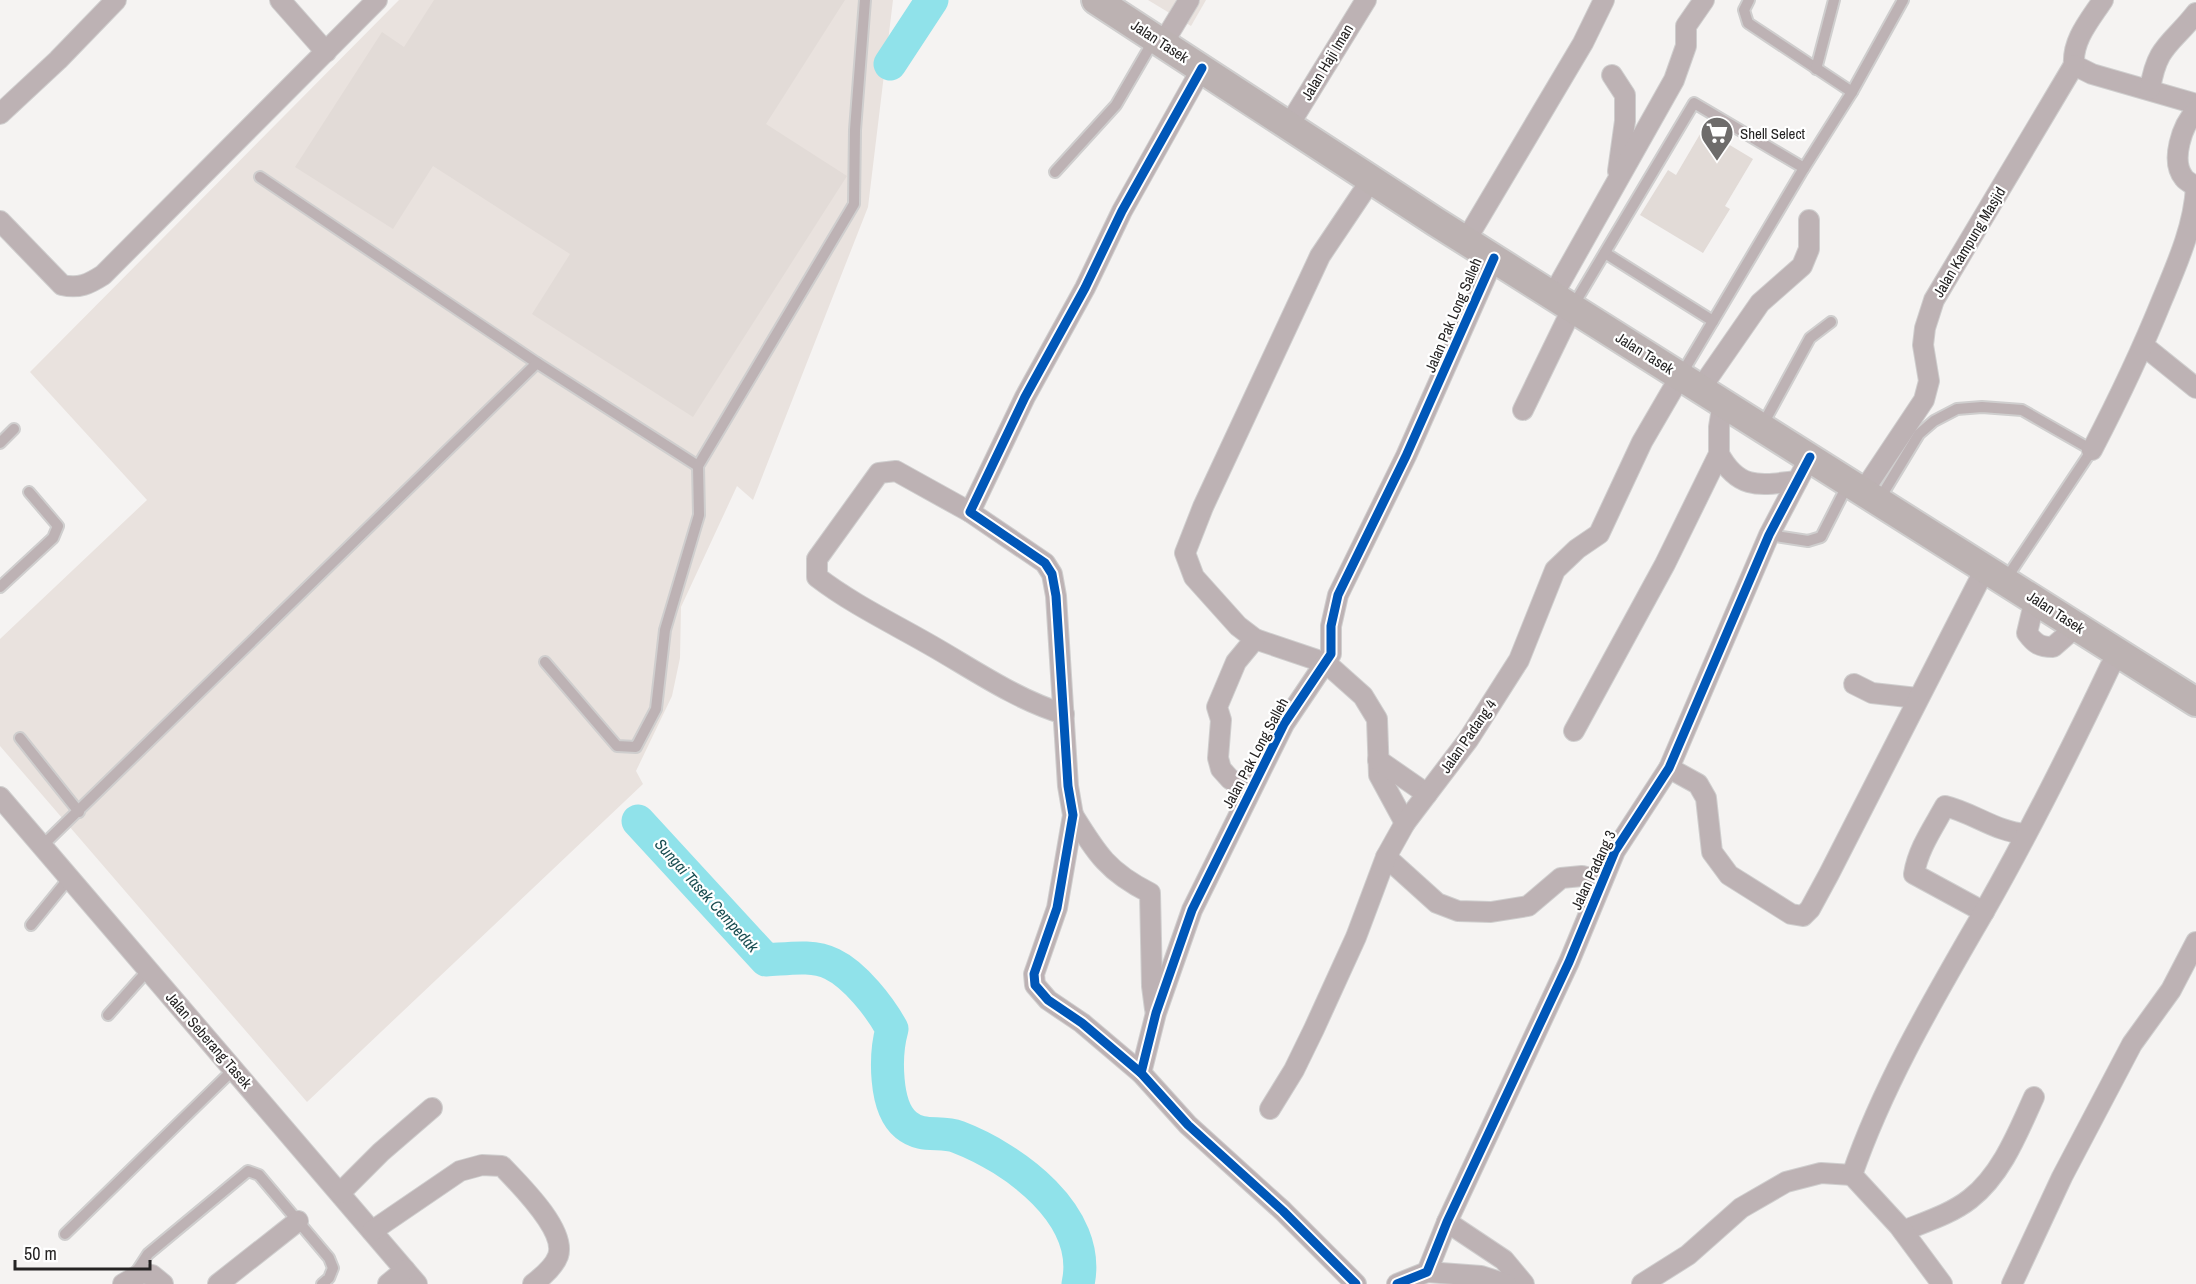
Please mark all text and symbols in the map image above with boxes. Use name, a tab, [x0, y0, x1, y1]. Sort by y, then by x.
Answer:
street label: Jalan Tasek	[1127, 14, 1194, 68]
street label: Jalan Haji Iman	[1296, 20, 1358, 104]
supermarket icon: Shell Select	[1699, 115, 1735, 162]
place label: Shell Select	[1740, 123, 1806, 144]
street label: Jalan Kampung Masjid	[1928, 183, 2010, 301]
street label: Jalan Pak Long Salleh	[1419, 255, 1487, 375]
street label: Jalan Tasek	[1612, 327, 1679, 380]
street label: Jalan Tasek	[2023, 585, 2090, 639]
street label: Jalan Pak Long Salleh	[1217, 694, 1293, 812]
street label: Jalan Padang 4	[1435, 695, 1501, 777]
street label: Jalan Padang 3	[1565, 827, 1621, 913]
water label: Sungai Tasek Cempedak	[650, 833, 764, 957]
street label: Jalan Seberang Tasek	[161, 987, 257, 1093]
scale bar	[15, 1233, 150, 1271]
text: 50 m	[24, 1241, 57, 1266]

